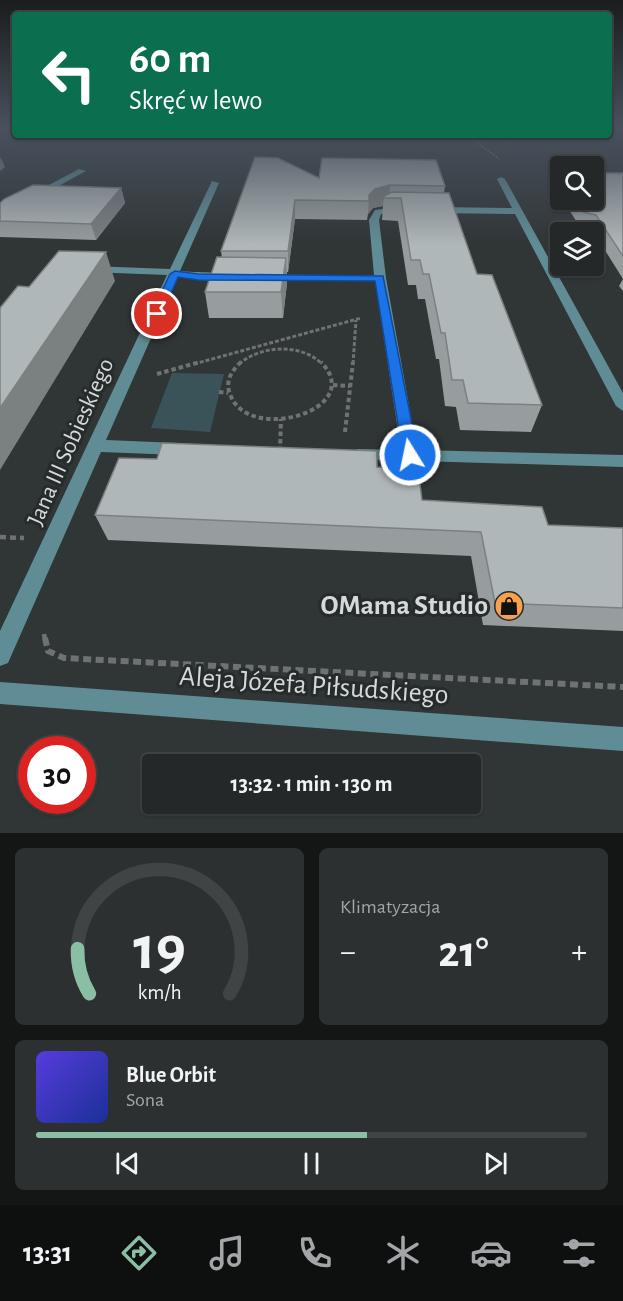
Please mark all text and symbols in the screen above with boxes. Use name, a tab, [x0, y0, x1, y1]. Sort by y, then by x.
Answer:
icon: left	[30, 36, 108, 114]
text: 60 m	[129, 38, 211, 80]
text: Skręć w lewo	[129, 87, 263, 114]
map controls	[550, 156, 604, 276]
button: search	[550, 156, 604, 210]
button: layers	[550, 222, 604, 276]
pin	[131, 288, 182, 339]
icon: arrive	[140, 297, 173, 330]
street label: Jana III Sobieskiego	[23, 355, 119, 529]
position arrow	[378, 423, 442, 487]
shop icon: OMama Studio	[493, 590, 525, 622]
place label: OMama Studio	[320, 592, 488, 620]
street label: Aleja Józefa Piłsudskiego	[178, 663, 450, 709]
speed limit sign: 30	[18, 736, 96, 814]
text: 13:32 · 1 min · 130 m	[231, 773, 392, 795]
text: Klimatyzacja	[340, 897, 441, 917]
text: 19	[133, 918, 186, 980]
text: 21°	[438, 930, 489, 975]
text: −	[340, 936, 356, 969]
text: +	[571, 936, 587, 969]
text: km/h	[137, 982, 182, 1003]
text: Blue Orbit	[126, 1064, 216, 1086]
text: Sona	[126, 1090, 164, 1110]
icon: previous	[111, 1147, 144, 1180]
icon: pause	[295, 1147, 328, 1180]
icon: next	[479, 1147, 512, 1180]
icon: directions	[118, 1232, 160, 1274]
icon: music	[206, 1232, 248, 1274]
icon: phone	[294, 1232, 336, 1274]
icon: climate	[382, 1232, 424, 1274]
icon: car	[470, 1232, 512, 1274]
icon: filters	[558, 1232, 600, 1274]
text: 13:31	[23, 1239, 72, 1266]

